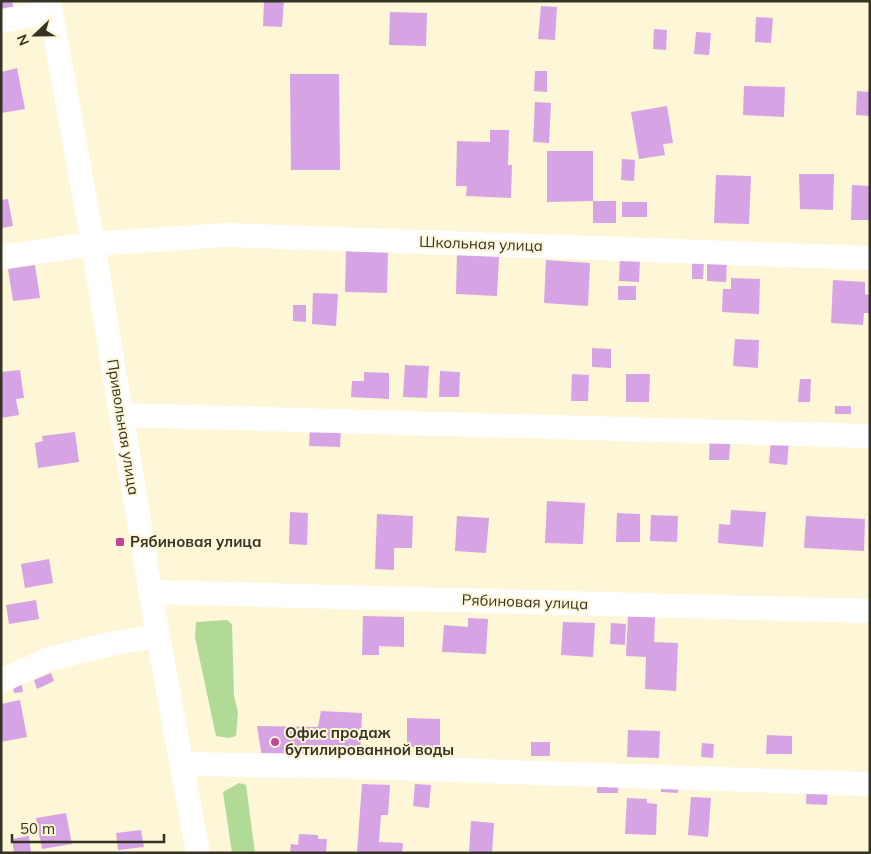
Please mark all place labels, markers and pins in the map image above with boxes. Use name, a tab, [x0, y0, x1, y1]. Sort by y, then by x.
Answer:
place label: Рябиновая улица	[130, 532, 261, 551]
marker: Рябиновая улица	[114, 536, 126, 548]
place label: Офис продаж бутилированной воды	[285, 723, 454, 759]
marker: Офис продаж бутилированной воды	[269, 736, 281, 748]

